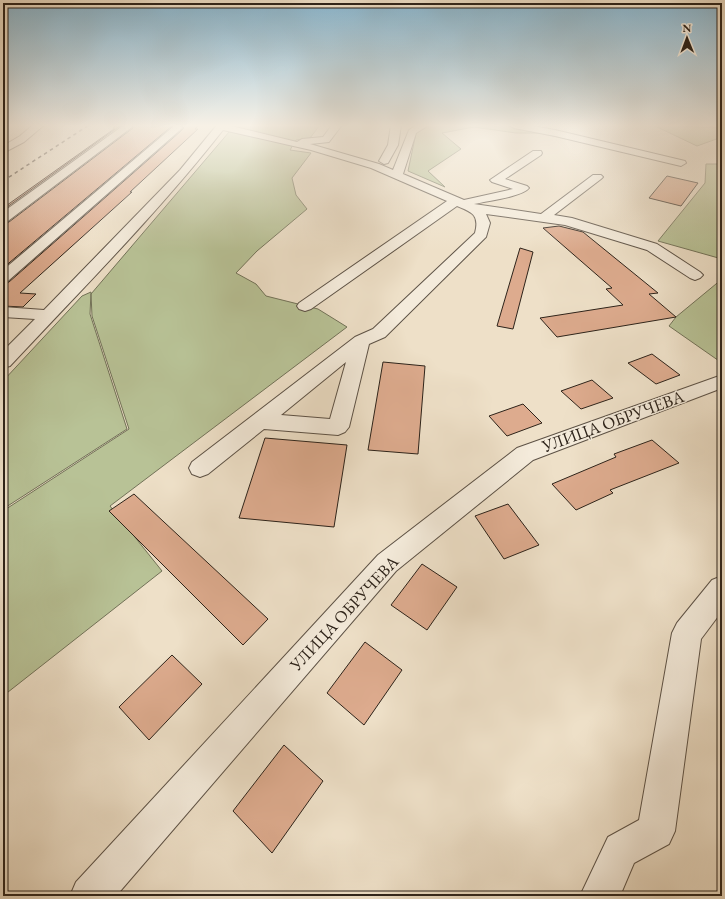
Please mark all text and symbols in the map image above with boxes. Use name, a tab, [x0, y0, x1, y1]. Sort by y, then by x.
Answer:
north arrow	[667, 18, 707, 58]
text: N	[682, 21, 691, 35]
street label: УЛИЦА ОБРУЧЕВА	[538, 385, 687, 457]
street label: УЛИЦА ОБРУЧЕВА	[284, 551, 403, 676]

